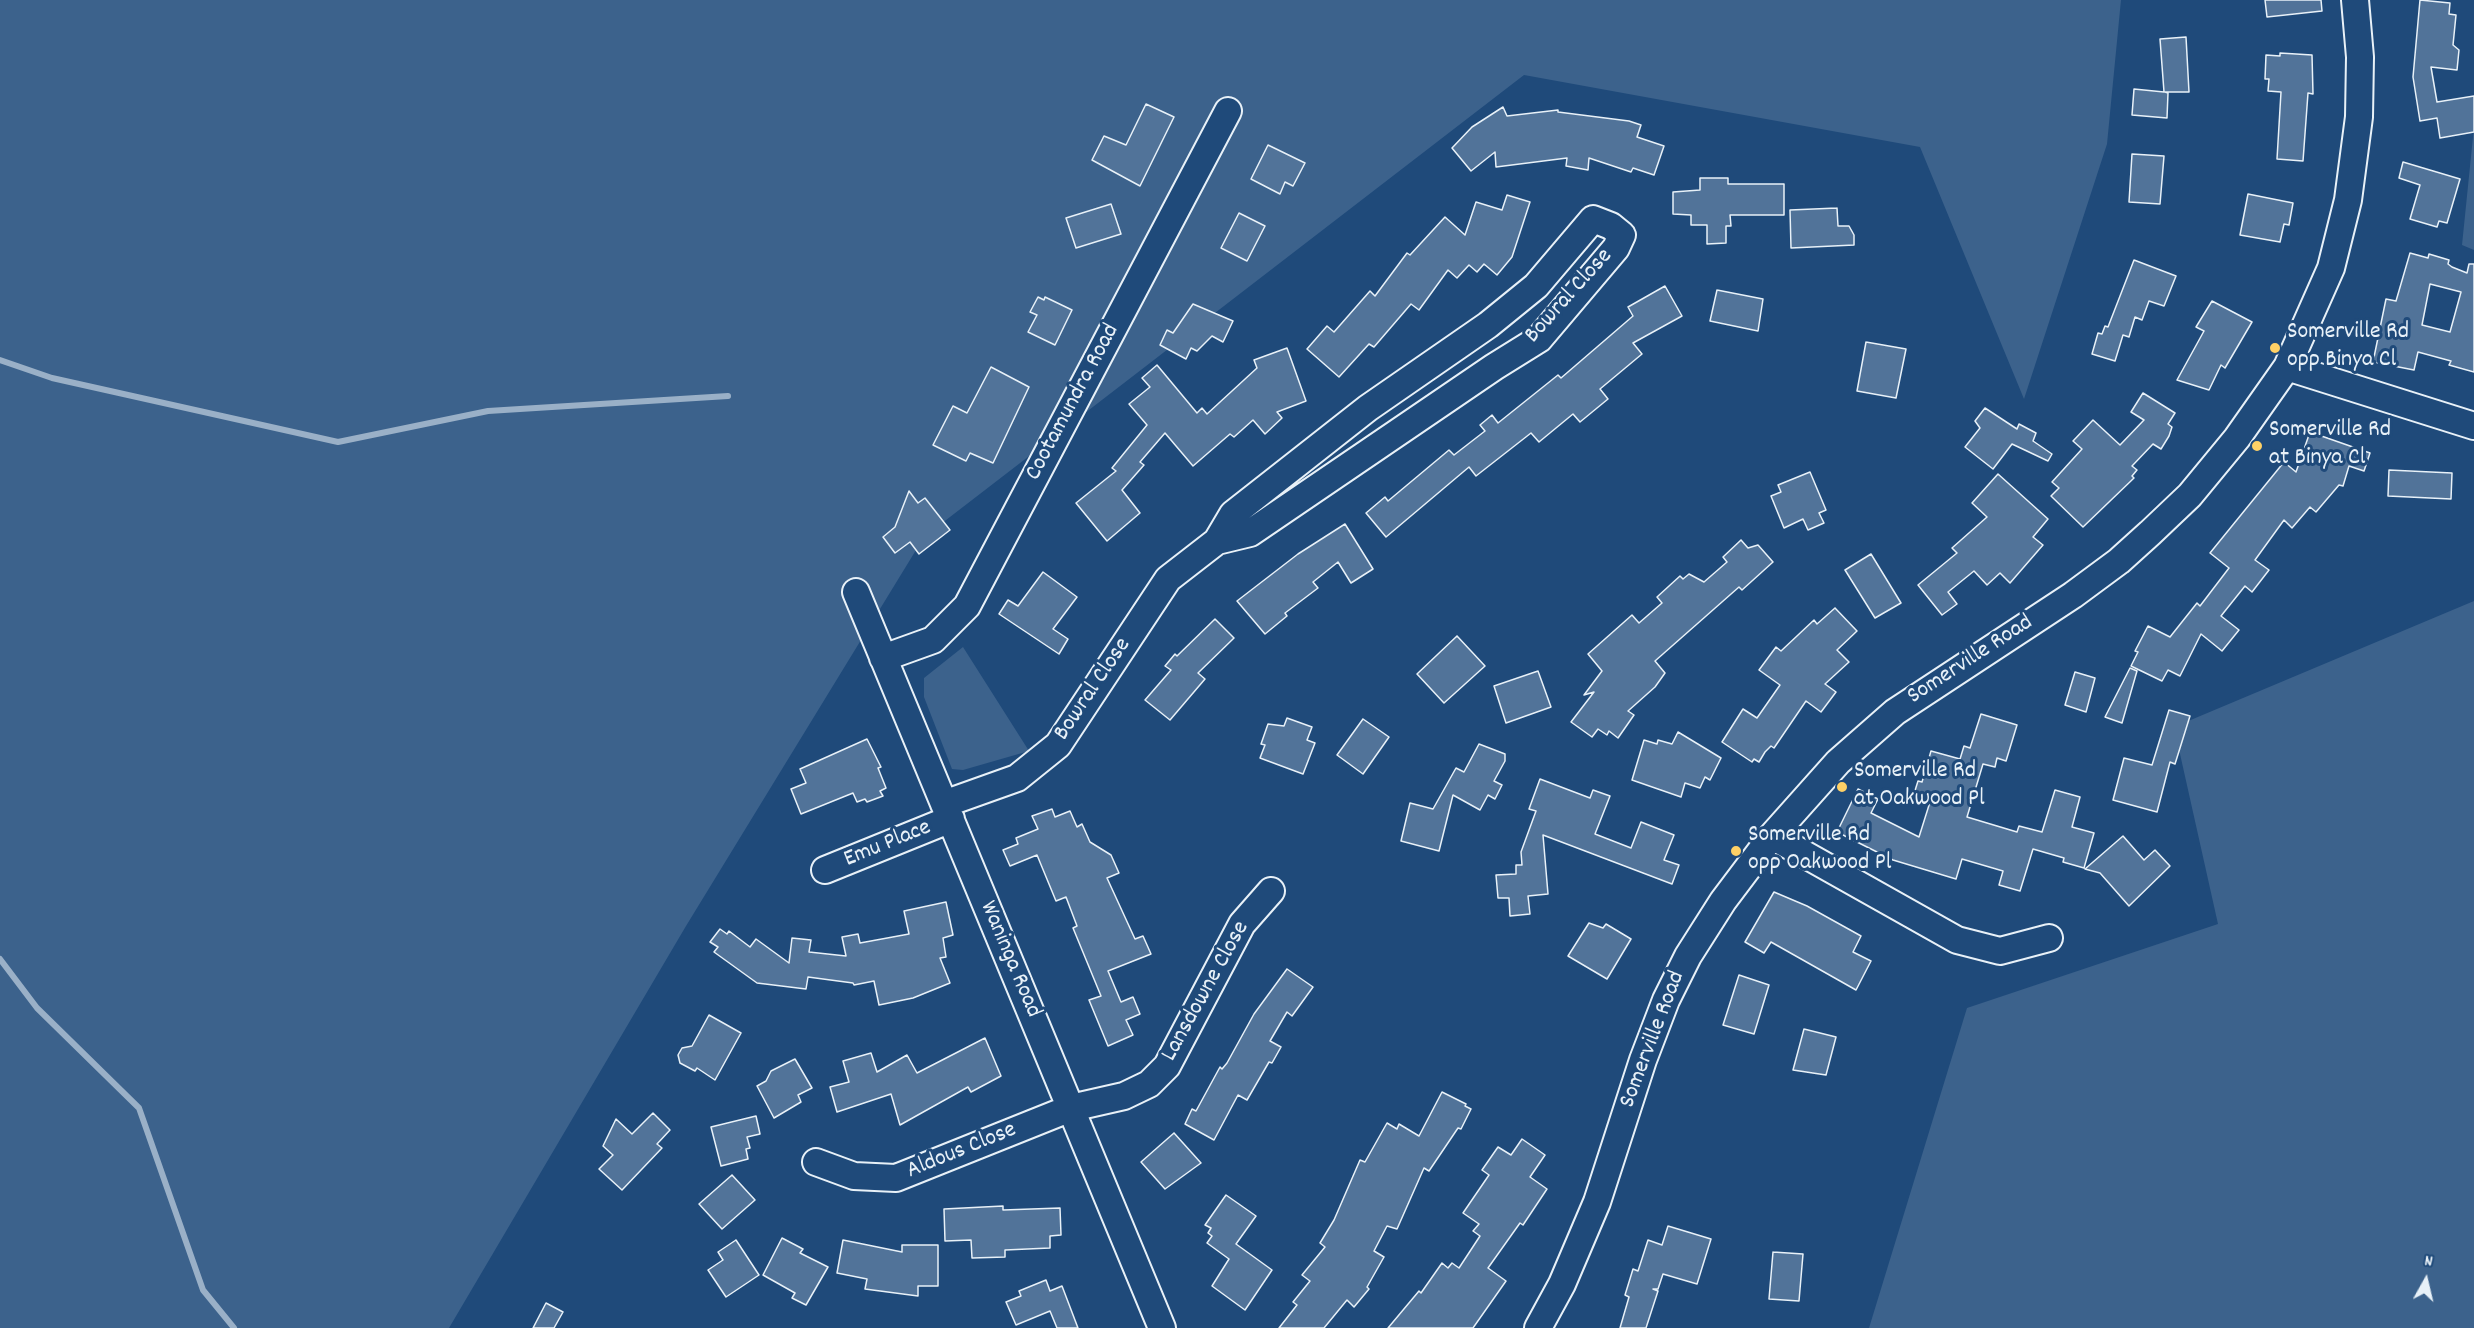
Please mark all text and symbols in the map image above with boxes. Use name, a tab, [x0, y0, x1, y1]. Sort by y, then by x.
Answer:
street label: Bowral Close	[1520, 244, 1620, 350]
street label: Cootamundra Road	[1021, 320, 1127, 486]
place label: Somerville Rd opp Binya Cl	[2287, 320, 2409, 376]
marker: Somerville Rd opp Binya Cl	[2268, 341, 2282, 355]
place label: Somerville Rd at Binya Cl	[2269, 418, 2391, 474]
marker: Somerville Rd at Binya Cl	[2250, 439, 2264, 453]
street label: Somerville Road	[1903, 610, 2039, 712]
street label: Bowral Close	[1049, 633, 1139, 747]
place label: Somerville Rd at Oakwood Pl	[1854, 759, 1985, 815]
marker: Somerville Rd at Oakwood Pl	[1835, 780, 1849, 794]
street label: Emu Place	[840, 815, 936, 875]
place label: Somerville Rd opp Oakwood Pl	[1748, 823, 1891, 879]
marker: Somerville Rd opp Oakwood Pl	[1729, 844, 1743, 858]
street label: Waninga Road	[972, 897, 1046, 1023]
street label: Lansdowne Close	[1157, 917, 1257, 1067]
street label: Somerville Road	[1615, 968, 1693, 1112]
street label: Aldous Close	[903, 1117, 1021, 1187]
north arrow	[2396, 1250, 2456, 1310]
text: N	[2423, 1250, 2434, 1274]

